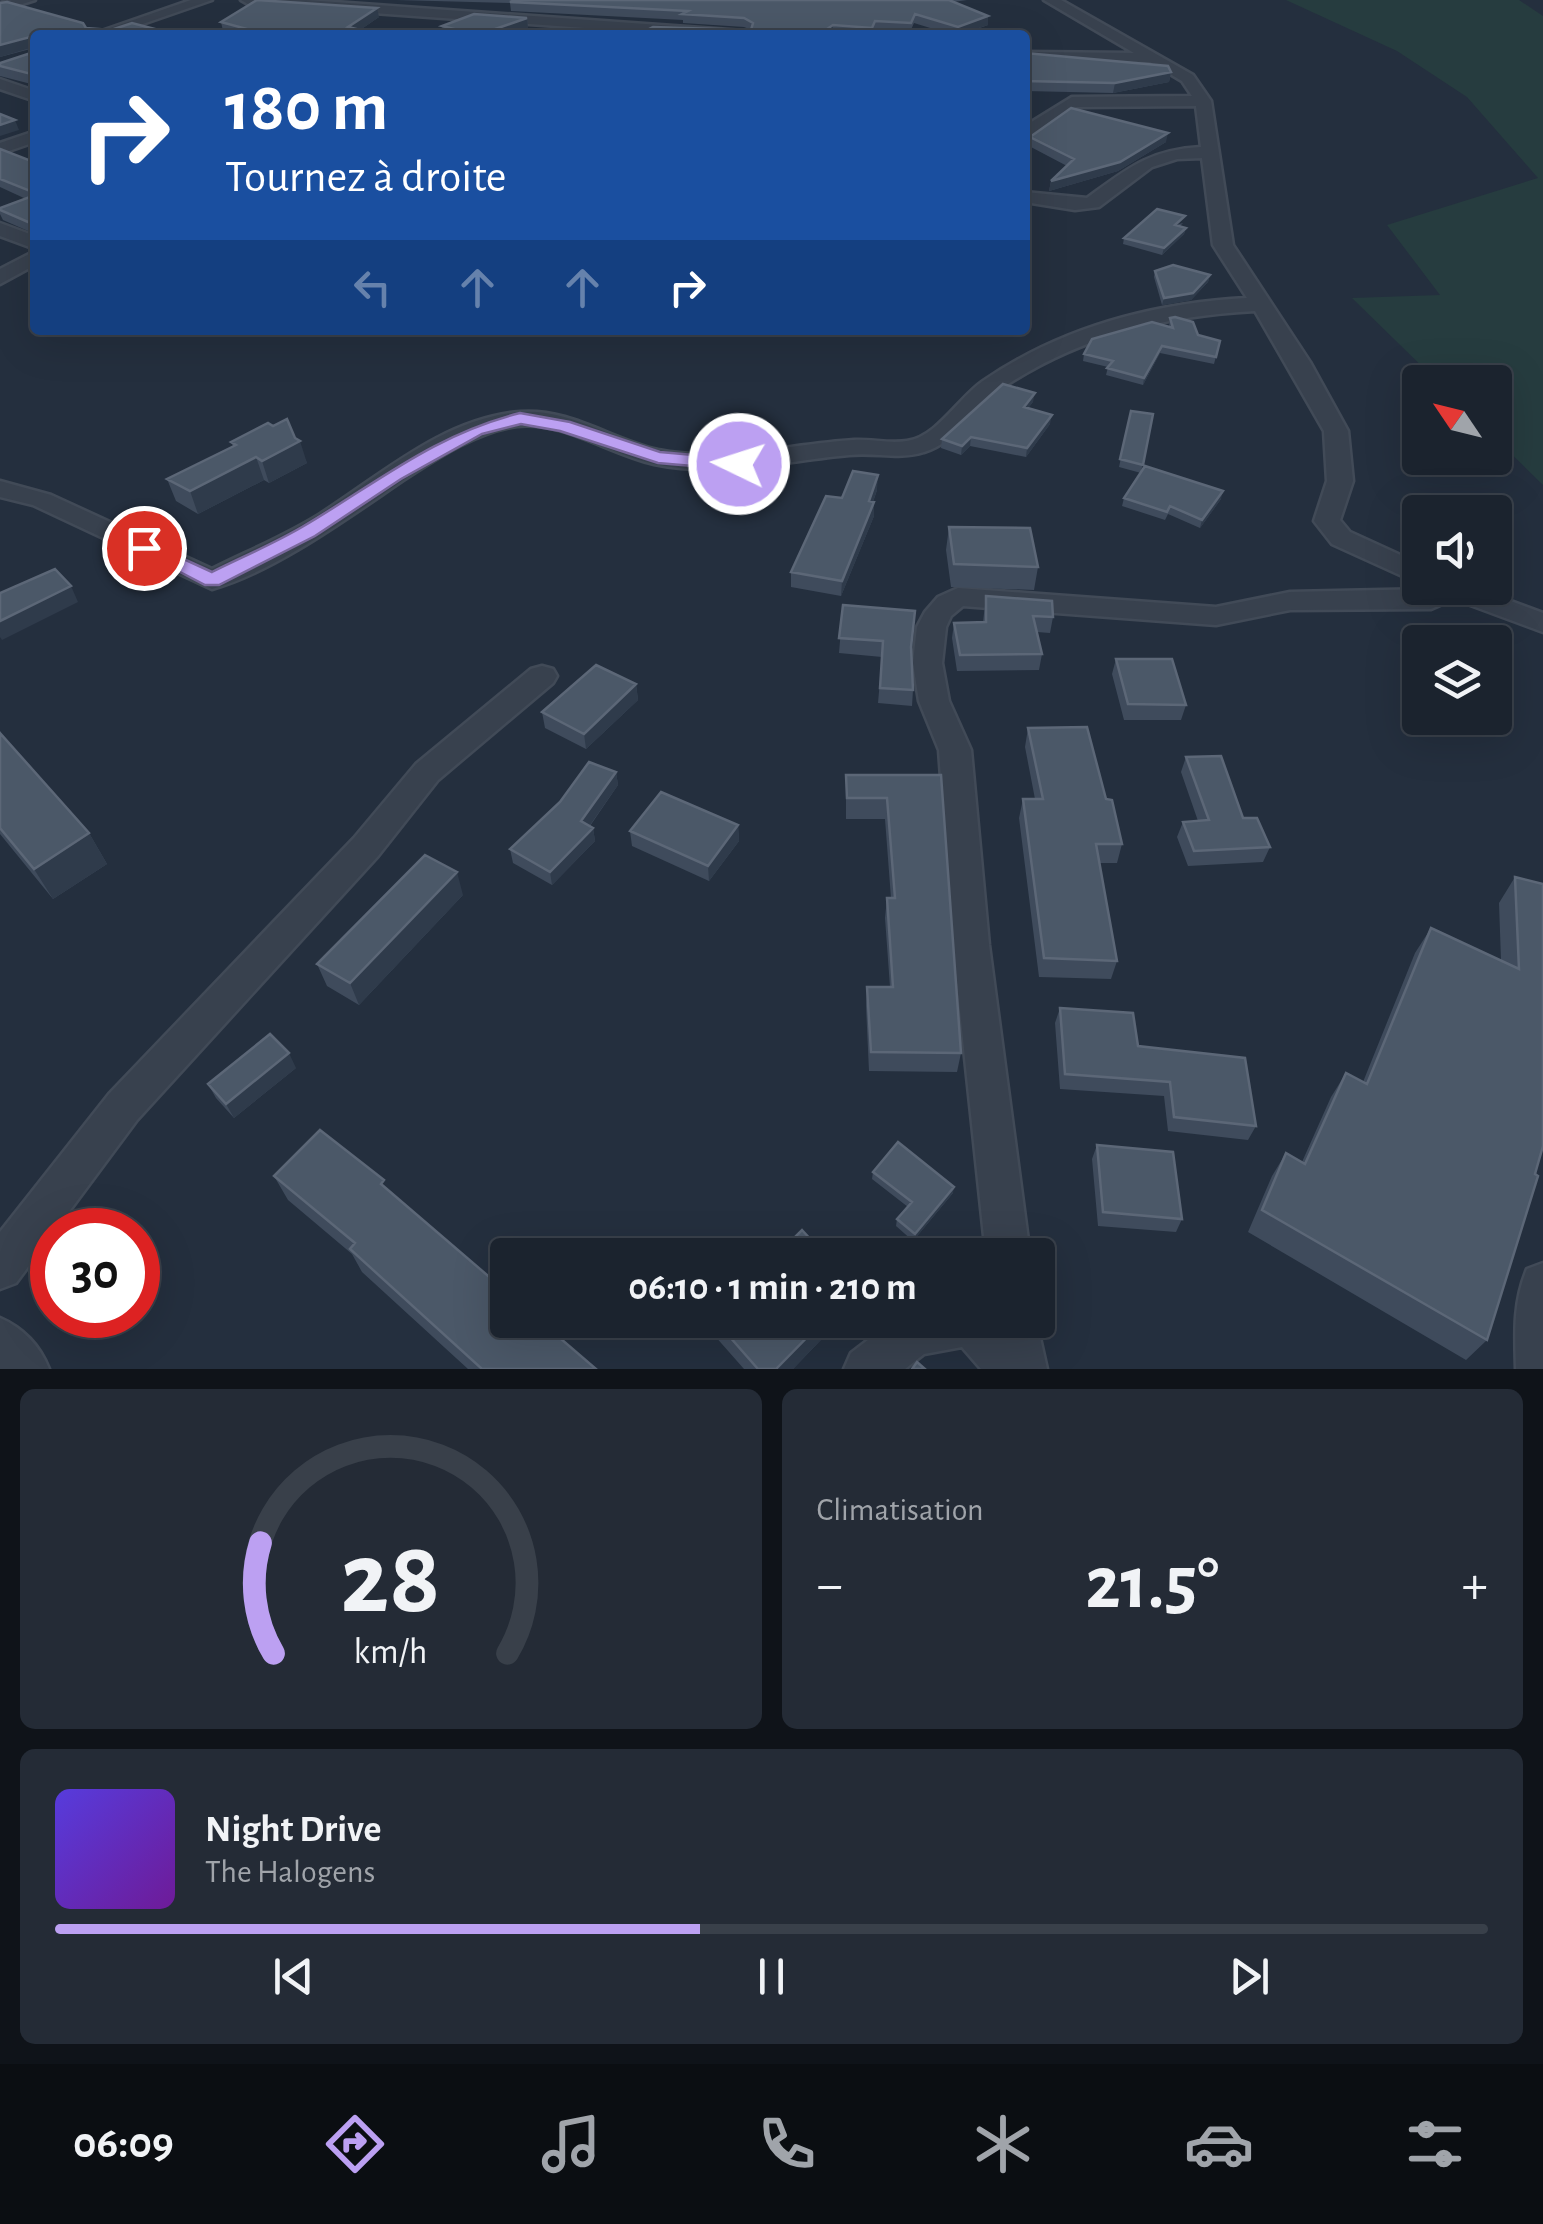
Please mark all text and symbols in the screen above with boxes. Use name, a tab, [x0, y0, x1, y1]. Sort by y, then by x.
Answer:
icon: right	[60, 70, 190, 200]
text: 180 m	[225, 73, 388, 143]
text: Tournez à droite	[225, 155, 507, 200]
icon: left	[345, 260, 400, 315]
icon: ahead	[450, 260, 505, 315]
icon: ahead	[555, 260, 610, 315]
icon: right	[660, 260, 715, 315]
north arrow	[1402, 365, 1512, 475]
map controls	[1402, 365, 1512, 735]
position arrow	[687, 412, 791, 516]
button: sound	[1402, 495, 1512, 605]
pin	[102, 506, 187, 591]
icon: arrive	[117, 521, 172, 576]
button: layers	[1402, 625, 1512, 735]
speed limit sign: 30	[30, 1208, 160, 1338]
text: 06:10 · 1 min · 210 m	[628, 1269, 917, 1307]
text: Climatisation	[817, 1494, 984, 1526]
text: 28	[341, 1528, 441, 1632]
text: 21.5°	[1085, 1547, 1219, 1622]
text: −	[817, 1558, 843, 1613]
text: +	[1462, 1558, 1488, 1613]
text: km/h	[354, 1634, 428, 1670]
text: Night Drive	[205, 1811, 381, 1849]
text: The Halogens	[205, 1856, 375, 1888]
icon: previous	[266, 1949, 321, 2004]
icon: pause	[744, 1949, 799, 2004]
icon: next	[1222, 1949, 1277, 2004]
icon: directions	[320, 2109, 390, 2179]
icon: music	[536, 2109, 606, 2179]
icon: phone	[752, 2109, 822, 2179]
icon: climate	[968, 2109, 1038, 2179]
icon: car	[1184, 2109, 1254, 2179]
icon: filters	[1400, 2109, 1470, 2179]
text: 06:09	[73, 2121, 174, 2166]

